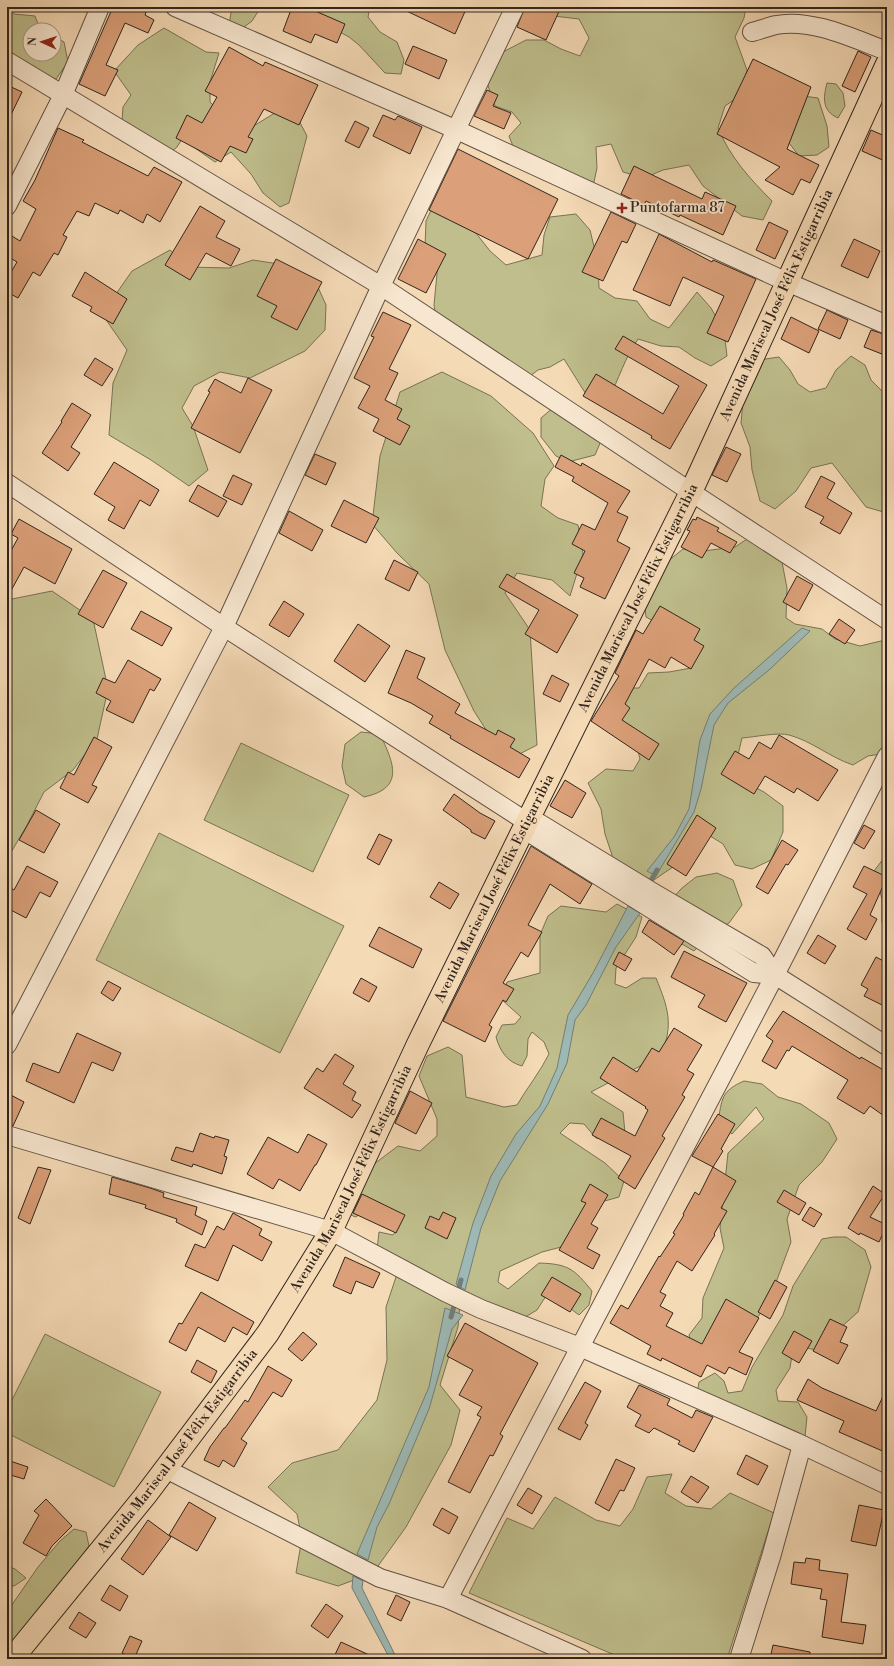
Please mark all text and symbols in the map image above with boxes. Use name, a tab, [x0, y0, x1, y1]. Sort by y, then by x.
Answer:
north arrow	[22, 22, 62, 62]
text: N	[26, 37, 40, 46]
street label: Avenida Mariscal José Félix Estigarribia	[715, 186, 838, 425]
place label: Puntofarma 87	[630, 199, 725, 217]
marker: Puntofarma 87	[617, 203, 627, 213]
street label: Avenida Mariscal José Félix Estigarribia	[574, 480, 703, 716]
street label: Avenida Mariscal José Félix Estigarribia	[430, 770, 559, 1007]
street label: Avenida Mariscal José Félix Estigarribia	[286, 1062, 416, 1297]
street label: Avenida Mariscal José Félix Estigarribia	[93, 1345, 262, 1557]

